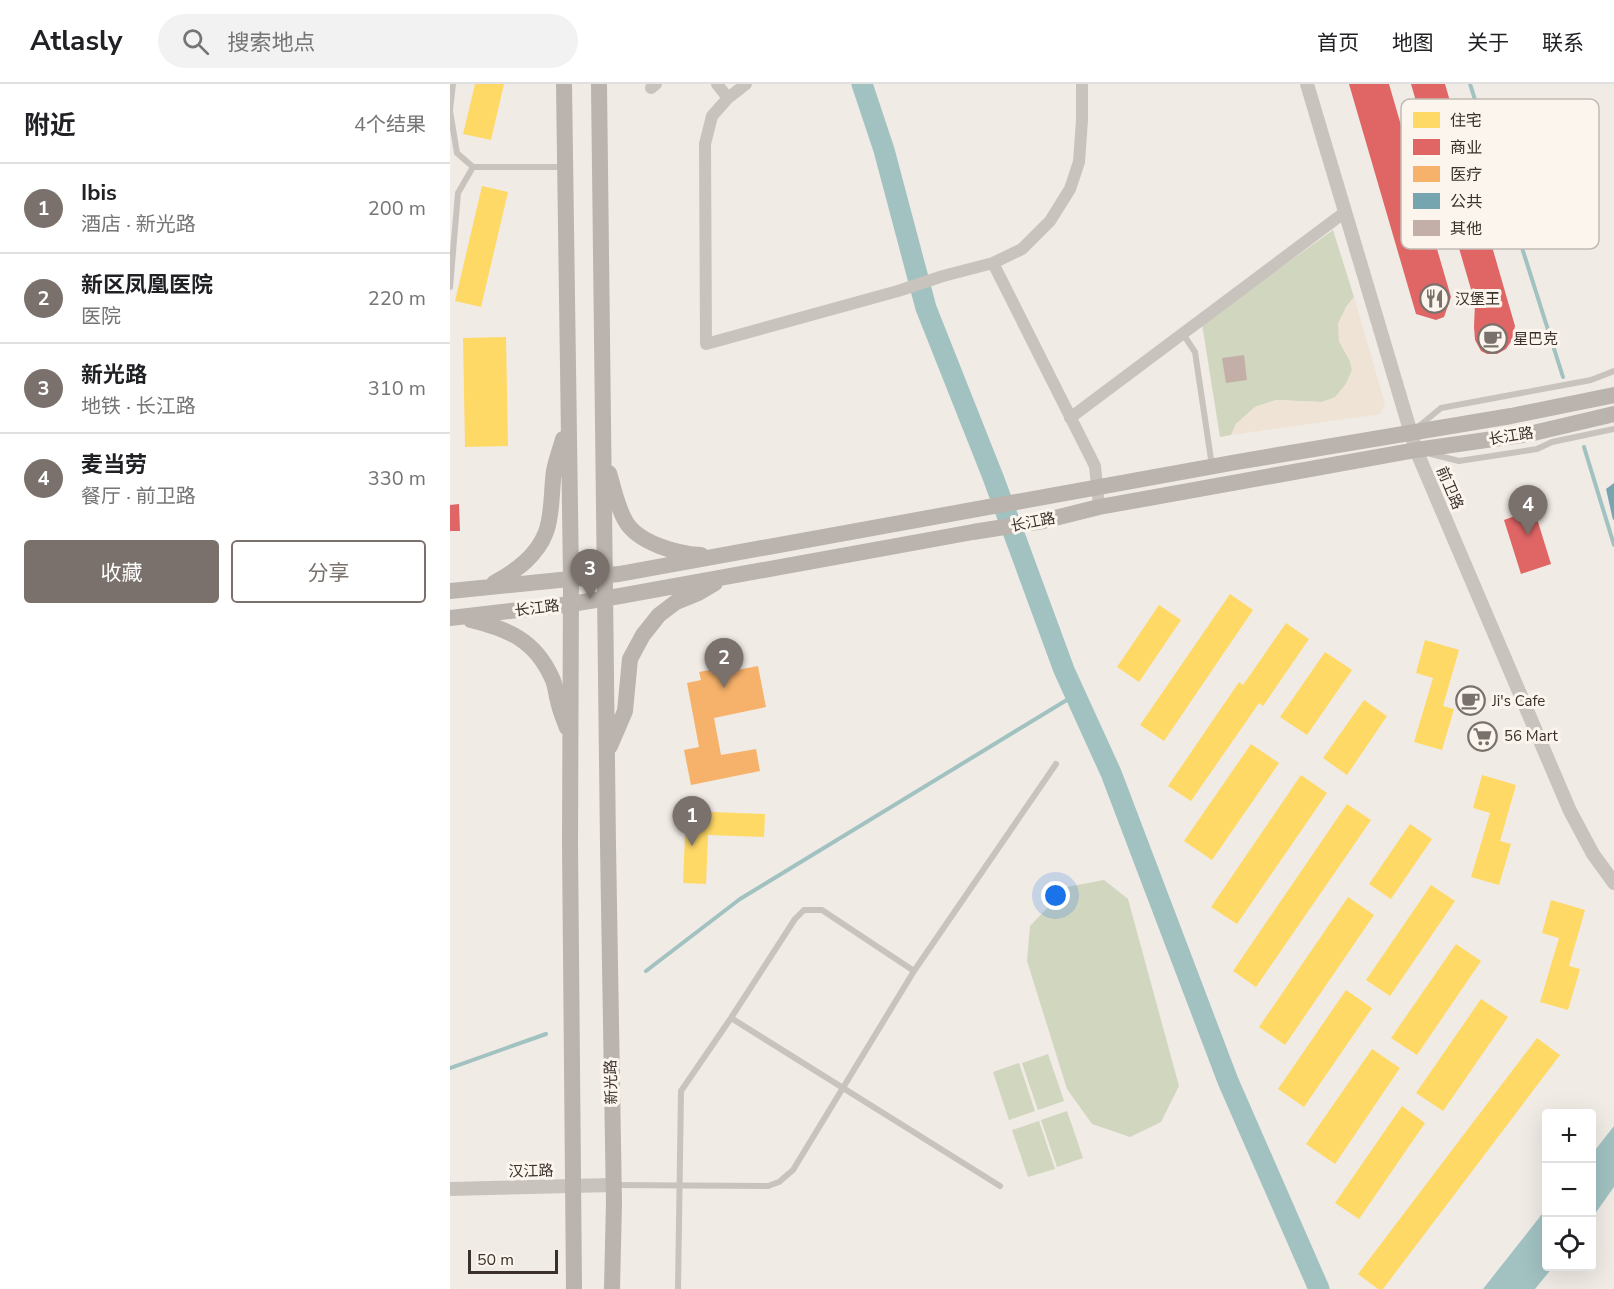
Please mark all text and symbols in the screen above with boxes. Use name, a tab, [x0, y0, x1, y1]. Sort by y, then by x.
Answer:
search box	[158, 14, 578, 68]
text: Atlasly	[30, 22, 122, 60]
icon: search	[179, 25, 212, 58]
text: 搜索地点	[227, 28, 315, 58]
text: 首页	[1317, 29, 1359, 57]
text: 地图	[1392, 29, 1434, 57]
text: 关于	[1467, 29, 1509, 57]
text: 联系	[1542, 29, 1584, 57]
legend	[1401, 99, 1599, 249]
text: 附近	[24, 108, 76, 143]
text: 住宅	[1450, 110, 1482, 132]
text: 4个结果	[354, 111, 426, 138]
text: 商业	[1450, 137, 1482, 159]
text: 医疗	[1450, 164, 1482, 186]
text: Ibis	[81, 178, 117, 208]
text: 公共	[1450, 191, 1482, 213]
text: 1	[38, 195, 50, 222]
text: 200 m	[368, 195, 426, 222]
text: 酒店 · 新光路	[81, 211, 196, 238]
text: 其他	[1450, 218, 1482, 240]
text: 新区凤凰医院	[81, 270, 213, 300]
restaurant icon: 汉堡王	[1418, 283, 1450, 315]
text: 2	[38, 285, 50, 312]
text: 220 m	[368, 285, 426, 312]
place label: 汉堡王	[1455, 289, 1500, 309]
text: 医院	[81, 303, 121, 330]
cafe icon: 星巴克	[1476, 323, 1508, 355]
place label: 星巴克	[1513, 329, 1558, 349]
text: 新光路	[81, 360, 147, 390]
text: 3	[38, 375, 50, 402]
text: 310 m	[368, 375, 426, 402]
text: 地铁 · 长江路	[81, 393, 196, 420]
street label: 长江路	[1487, 423, 1535, 449]
text: 麦当劳	[81, 450, 147, 480]
street label: 前卫路	[1432, 463, 1468, 513]
text: 4	[38, 465, 50, 492]
text: 330 m	[368, 465, 426, 492]
text: 餐厅 · 前卫路	[81, 483, 196, 510]
pin: 4	[1508, 486, 1548, 535]
street label: 长江路	[1009, 508, 1057, 536]
button: 收藏	[24, 540, 219, 603]
button: 分享	[231, 540, 426, 603]
pin: 3	[570, 550, 610, 599]
street label: 长江路	[513, 595, 561, 621]
pin: 2	[704, 638, 744, 688]
cafe icon: Ji's Cafe	[1455, 685, 1487, 717]
place label: Ji's Cafe	[1491, 691, 1545, 711]
supermarket icon: 56 Mart	[1467, 720, 1499, 752]
place label: 56 Mart	[1504, 726, 1558, 746]
pin: 1	[672, 796, 712, 846]
your location	[1041, 881, 1070, 910]
street label: 新光路	[601, 1059, 621, 1105]
map controls	[1542, 1109, 1596, 1271]
button: +	[1542, 1109, 1596, 1163]
street label: 汉江路	[508, 1161, 554, 1181]
button: −	[1542, 1163, 1596, 1217]
button: locate	[1542, 1217, 1596, 1271]
scale bar	[468, 1247, 558, 1274]
text: 50 m	[477, 1249, 514, 1271]

